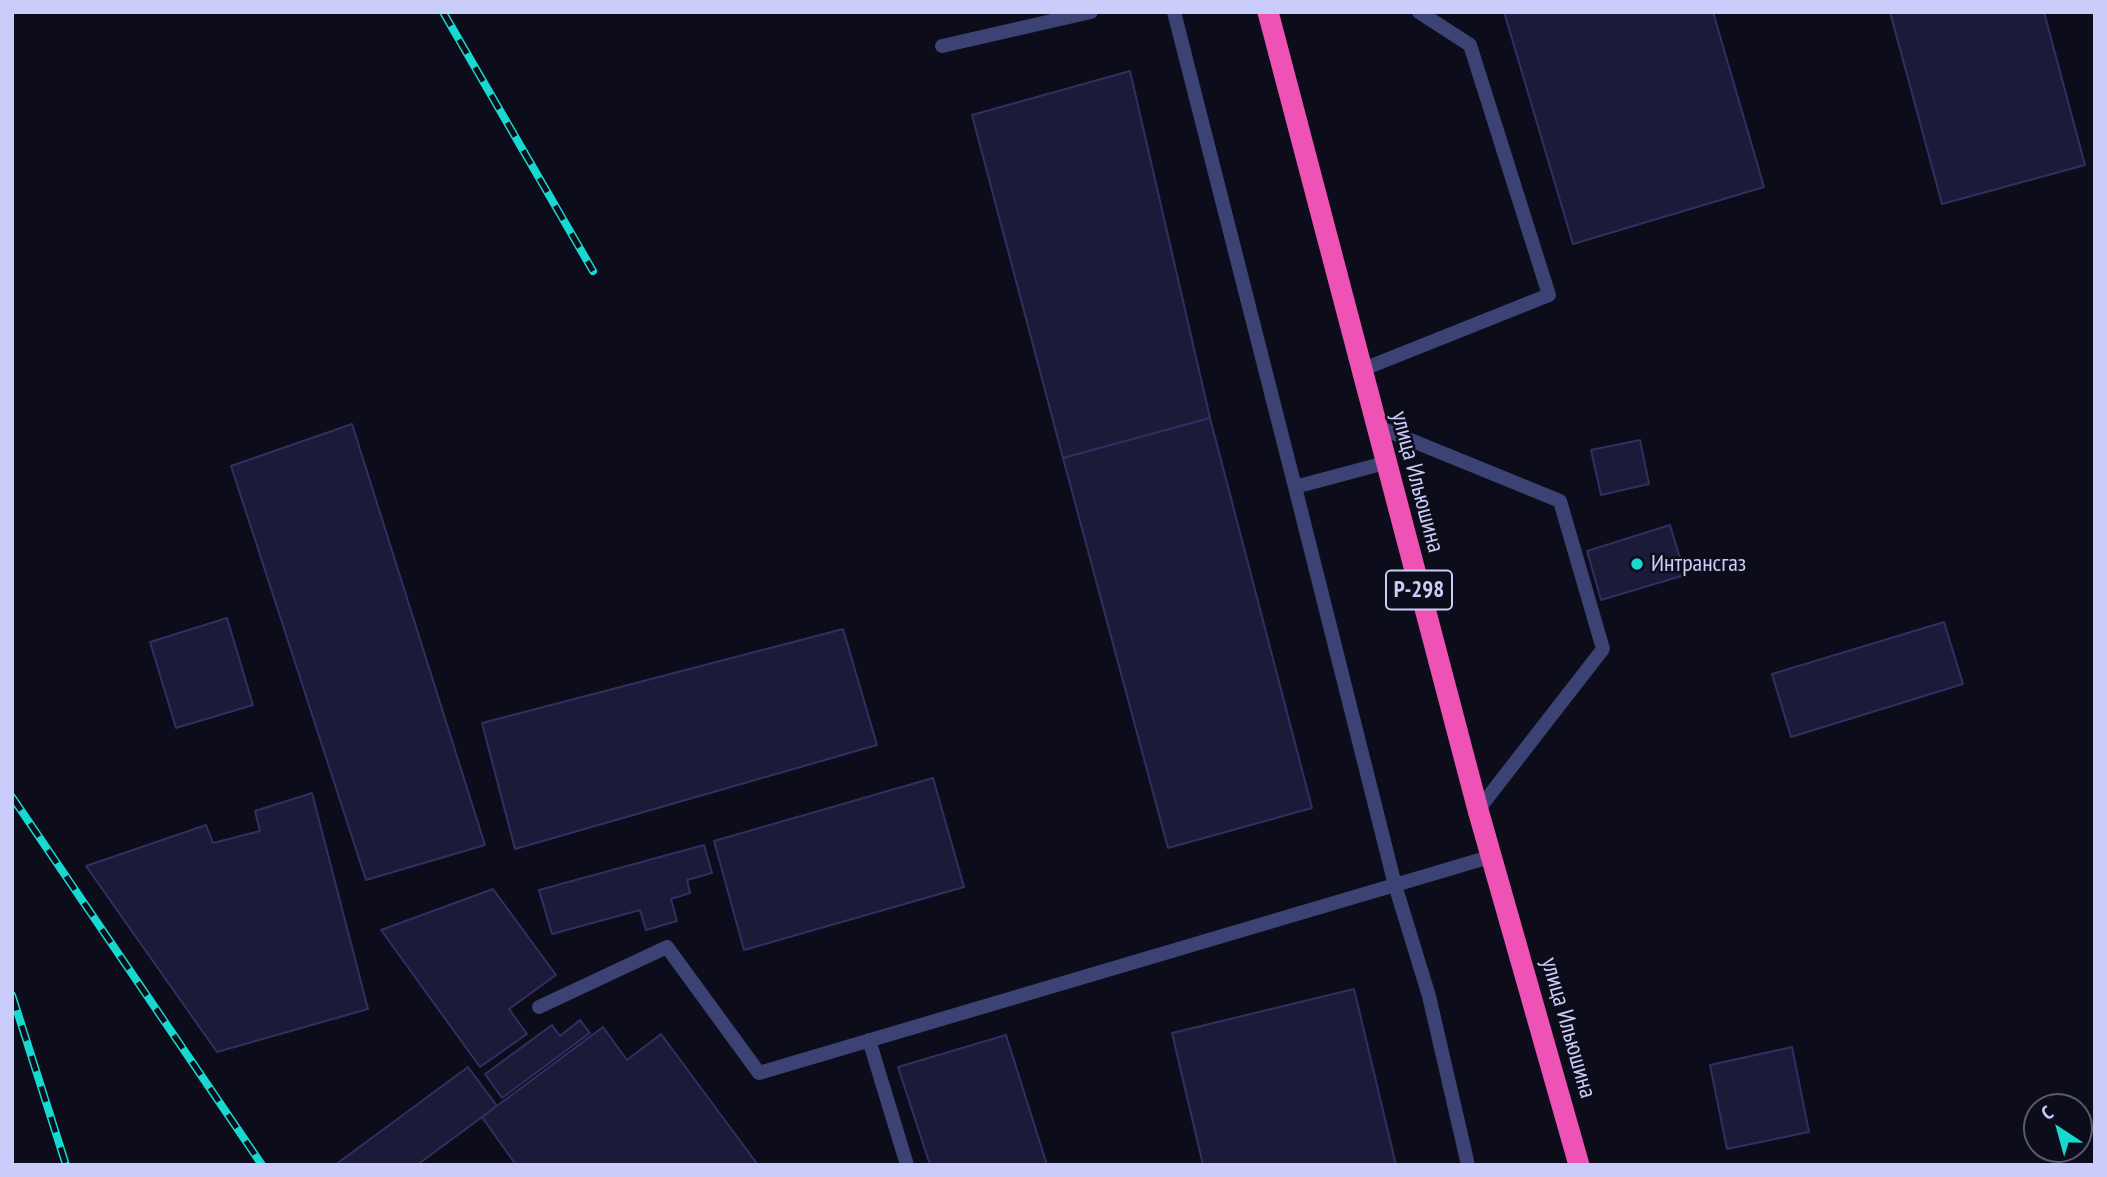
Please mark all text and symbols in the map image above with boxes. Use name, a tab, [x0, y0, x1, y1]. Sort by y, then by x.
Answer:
street label: улица Ильюшина	[1384, 408, 1450, 556]
place label: Интрансгаз	[1651, 550, 1746, 578]
marker: Интрансгаз	[1629, 556, 1645, 572]
road number: Р-298	[1386, 570, 1452, 610]
street label: улица Ильюшина	[1534, 954, 1602, 1102]
north arrow	[2023, 1093, 2093, 1163]
text: С	[2036, 1100, 2057, 1125]

